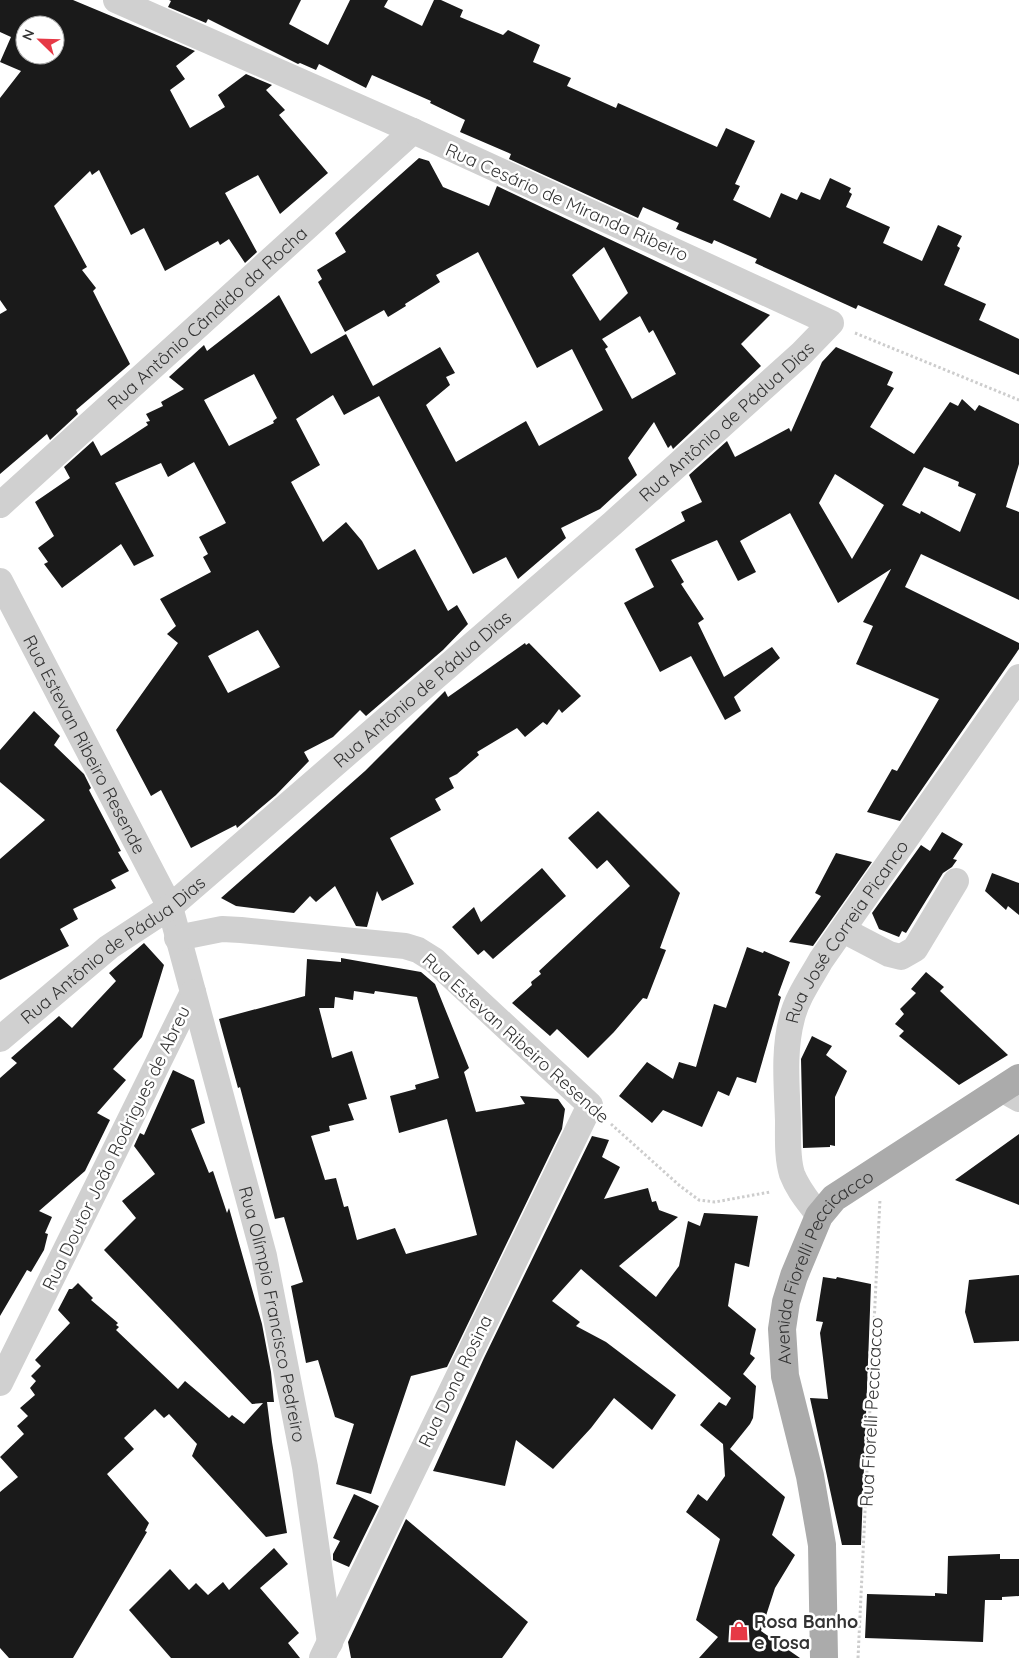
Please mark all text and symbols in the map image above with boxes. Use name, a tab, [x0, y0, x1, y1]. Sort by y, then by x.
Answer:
north arrow	[15, 15, 65, 65]
text: N	[18, 27, 38, 43]
street label: Rua Cesário de Miranda Ribeiro	[442, 138, 692, 266]
street label: Rua Antônio Cândido da Rocha	[102, 221, 312, 414]
street label: Rua Antônio de Pádua Dias	[634, 336, 819, 506]
street label: Rua Antônio de Pádua Dias	[328, 605, 516, 772]
street label: Rua Estevan Ribeiro Resende	[18, 631, 152, 858]
street label: Rua José Correia Picanco	[780, 835, 913, 1026]
street label: Rua Antônio de Pádua Dias	[15, 870, 210, 1028]
street label: Rua Estevan Ribeiro Resende	[418, 948, 614, 1128]
street label: Rua Doutor João Rodrigues de Abreu	[37, 1002, 195, 1294]
street label: Avenida Fiorelli Peccicacco	[770, 1164, 878, 1366]
street label: Rua Olímpio Francisco Pedreiro	[234, 1183, 311, 1444]
street label: Rua Dona Rosina	[413, 1311, 497, 1451]
street label: Rua Fiorelli Peccicacco	[855, 1317, 887, 1507]
place label: Rosa Banho e Tosa	[754, 1610, 858, 1654]
shop icon: Rosa Banho e Tosa	[728, 1620, 750, 1642]

